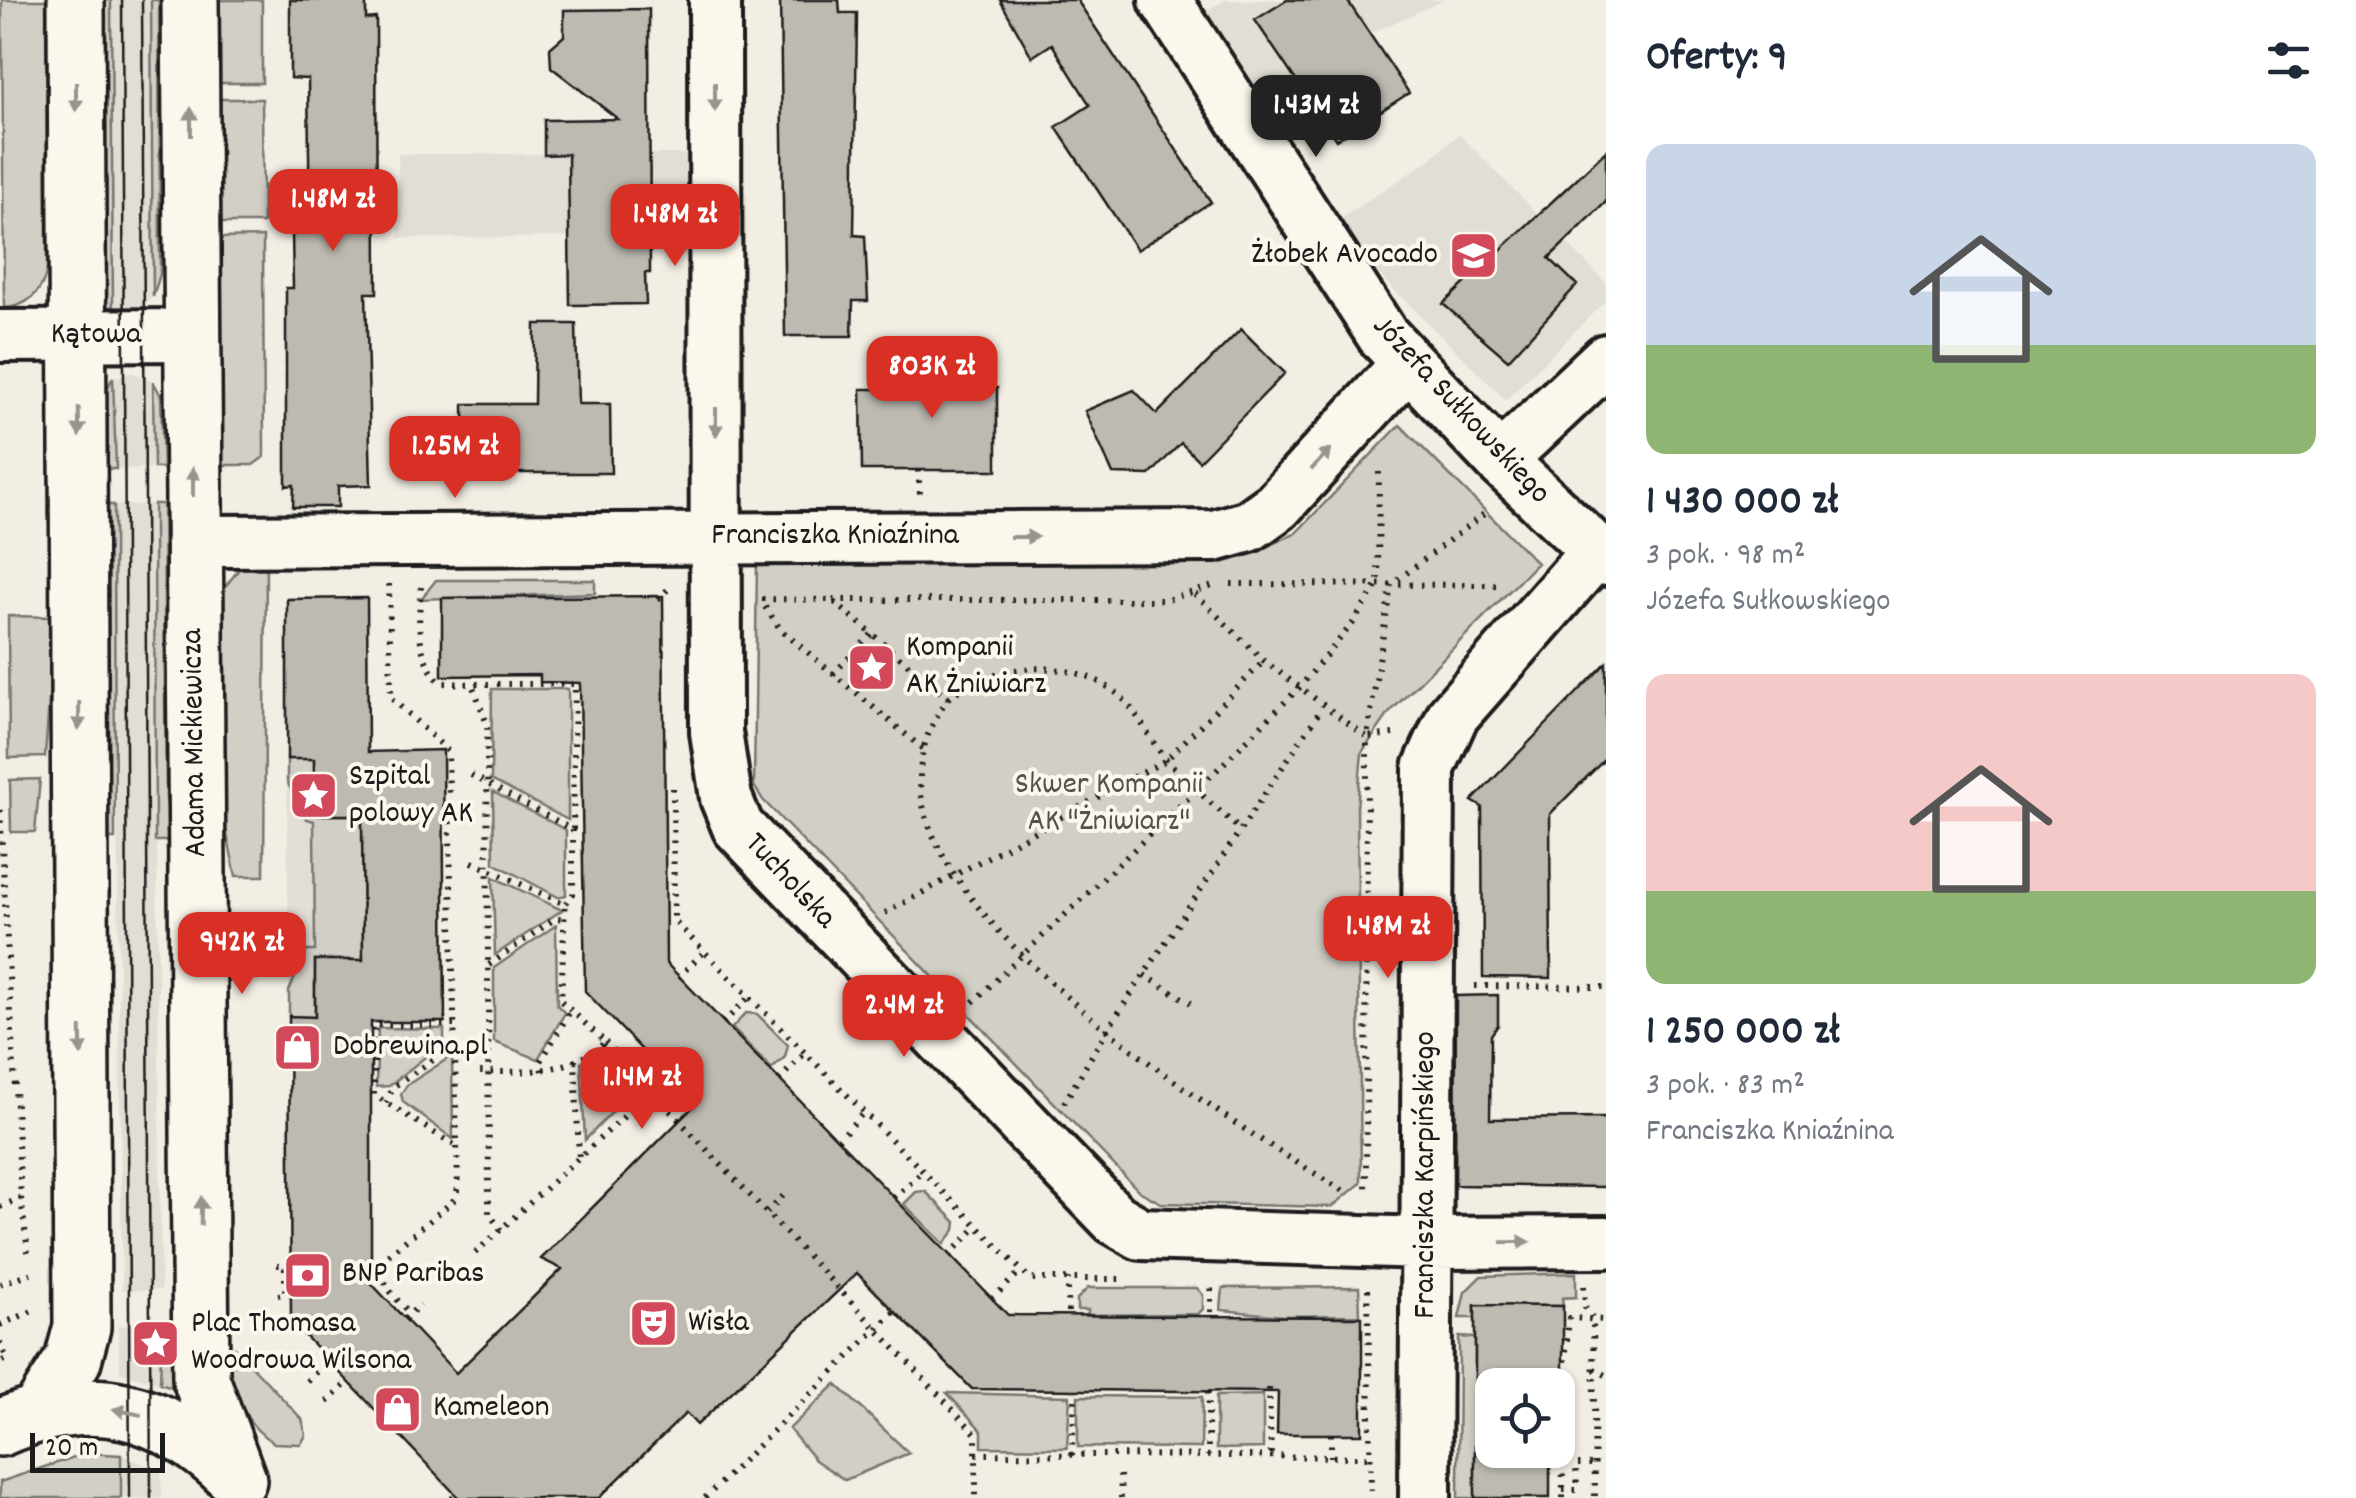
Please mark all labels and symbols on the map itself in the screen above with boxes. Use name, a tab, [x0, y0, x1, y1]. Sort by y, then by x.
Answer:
pin: 1.43M zł	[1213, 75, 1419, 160]
one-way arrow	[68, 82, 84, 114]
one-way arrow	[707, 82, 723, 114]
one-way arrow	[183, 105, 199, 137]
pin: 1.48M zł	[230, 169, 436, 254]
pin: 1.48M zł	[572, 184, 778, 269]
school or university icon: Żłobek Avocado	[1447, 230, 1499, 282]
place label: Żłobek Avocado	[1251, 233, 1438, 279]
street label: Józefa Sułkowskiego	[1360, 306, 1560, 516]
street label: Kątowa	[51, 313, 142, 359]
pin: 803K zł	[840, 336, 1024, 421]
one-way arrow	[71, 407, 87, 439]
one-way arrow	[708, 407, 724, 439]
pin: 1.25M zł	[352, 416, 558, 501]
one-way arrow	[1309, 447, 1332, 471]
one-way arrow	[185, 465, 201, 497]
street label: Franciszka Kniaźnina	[711, 514, 960, 560]
one-way arrow	[1009, 529, 1041, 545]
place label: Kompanii AK Żniwiarz	[906, 626, 1046, 709]
street label: Adama Mickiewicza	[171, 627, 221, 858]
place icon: Kompanii AK Żniwiarz	[845, 641, 897, 693]
one-way arrow	[71, 700, 87, 732]
place label: Szpital polowy AK	[349, 755, 473, 838]
park label: Skwer Kompanii AK "Żniwiarz"	[1015, 763, 1203, 846]
place icon: Szpital polowy AK	[288, 770, 340, 822]
street label: Tucholska	[732, 823, 847, 941]
pin: 1.48M zł	[1285, 896, 1491, 981]
pin: 942K zł	[150, 912, 334, 997]
pin: 2.4M zł	[812, 975, 996, 1060]
shop icon: Dobrewina.pl	[272, 1022, 324, 1074]
one-way arrow	[73, 1025, 89, 1057]
place label: Dobrewina.pl	[333, 1025, 488, 1071]
street label: Franciszka Karpińskiego	[1404, 1031, 1450, 1319]
pin: 1.14M zł	[539, 1047, 745, 1132]
one-way arrow	[193, 1195, 209, 1227]
one-way arrow	[1500, 1234, 1532, 1250]
bank icon: BNP Paribas	[281, 1249, 333, 1301]
place label: BNP Paribas	[342, 1252, 484, 1298]
theatre icon: Wisła	[627, 1298, 679, 1350]
place label: Wisła	[688, 1301, 750, 1347]
place label: Plac Thomasa Woodrowa Wilsona	[191, 1302, 412, 1385]
place icon: Plac Thomasa Woodrowa Wilsona	[130, 1317, 182, 1369]
shop icon: Kameleon	[372, 1383, 424, 1435]
place label: Kameleon	[433, 1386, 550, 1432]
one-way arrow	[111, 1404, 142, 1419]
scale bar	[30, 1428, 165, 1472]

